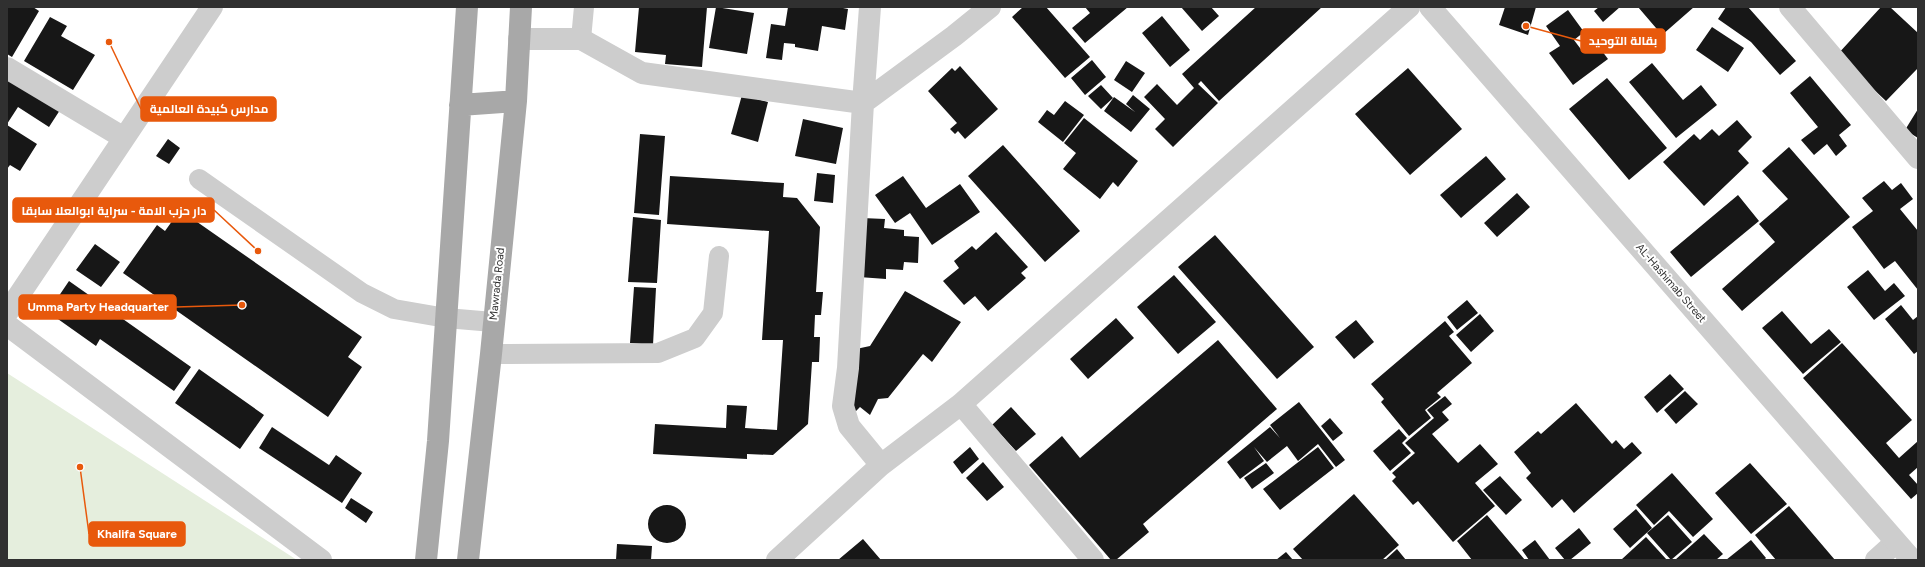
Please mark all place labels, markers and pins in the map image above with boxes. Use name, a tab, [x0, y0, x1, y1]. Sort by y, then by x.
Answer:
callout: بقالة التوحيد	[1581, 29, 1665, 53]
callout: مدارس كبيدة العالمية	[141, 97, 276, 121]
callout: دار حزب الامة - سراية ابوالعلا سابقا	[13, 198, 214, 222]
callout: Umma Party Headquarter	[19, 295, 176, 319]
callout: Khalifa Square	[89, 522, 185, 546]

